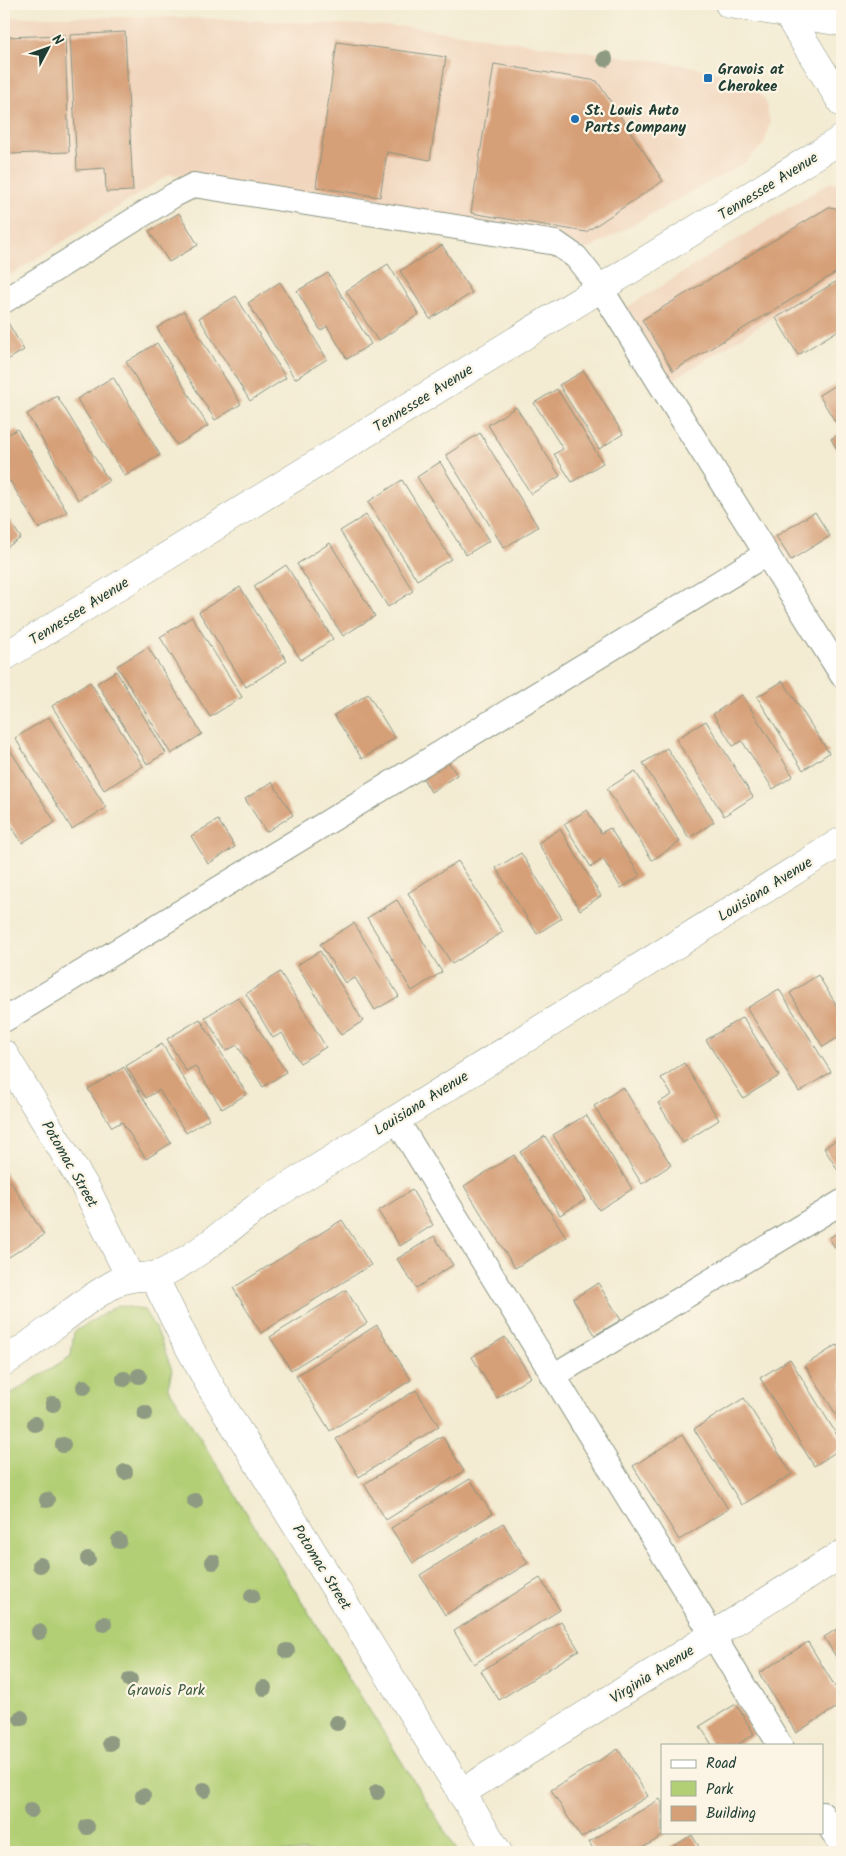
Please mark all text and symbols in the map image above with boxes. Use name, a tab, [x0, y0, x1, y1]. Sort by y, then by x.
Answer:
north arrow	[22, 22, 72, 72]
text: N	[46, 30, 68, 51]
place label: Gravois at Cherokee	[718, 58, 785, 99]
marker: Gravois at Cherokee	[702, 72, 714, 84]
place label: St. Louis Auto Parts Company	[585, 99, 686, 140]
marker: St. Louis Auto Parts Company	[569, 113, 581, 125]
street label: Tennessee Avenue	[714, 146, 823, 227]
street label: Tennessee Avenue	[369, 358, 478, 439]
street label: Tennessee Avenue	[25, 571, 134, 652]
street label: Louisiana Avenue	[713, 851, 818, 929]
street label: Louisiana Avenue	[369, 1065, 474, 1143]
street label: Potomac Street	[34, 1116, 104, 1213]
street label: Potomac Street	[285, 1520, 357, 1615]
street label: Virginia Avenue	[605, 1639, 700, 1710]
park label: Gravois Park	[127, 1679, 206, 1703]
legend	[661, 1744, 824, 1834]
text: Road	[706, 1752, 737, 1776]
text: Park	[706, 1778, 734, 1802]
text: Building	[706, 1802, 756, 1826]

